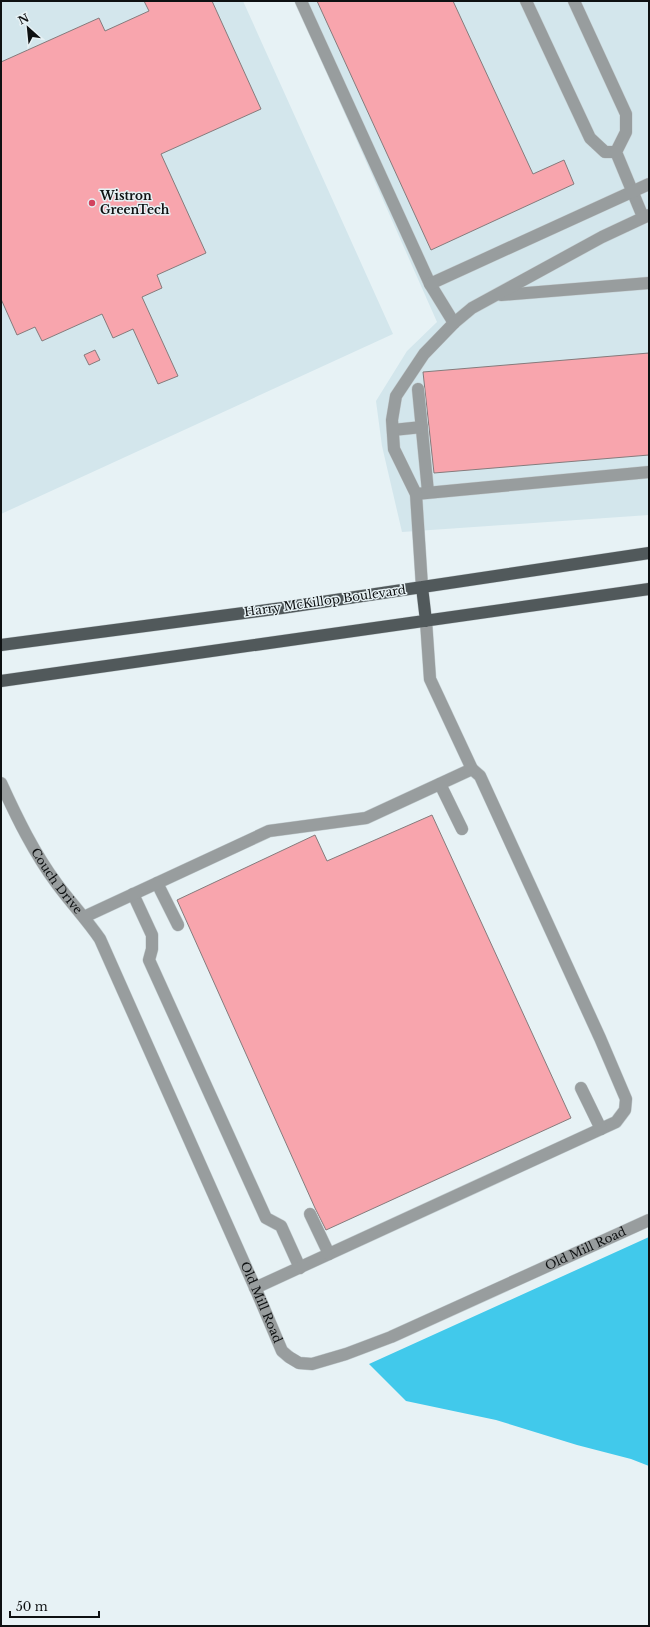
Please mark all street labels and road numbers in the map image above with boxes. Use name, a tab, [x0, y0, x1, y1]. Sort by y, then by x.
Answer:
street label: Harry McKillop Boulevard	[243, 582, 407, 619]
street label: Couch Drive	[28, 845, 86, 917]
street label: Old Mill Road	[543, 1224, 628, 1273]
street label: Old Mill Road	[237, 1259, 286, 1345]

